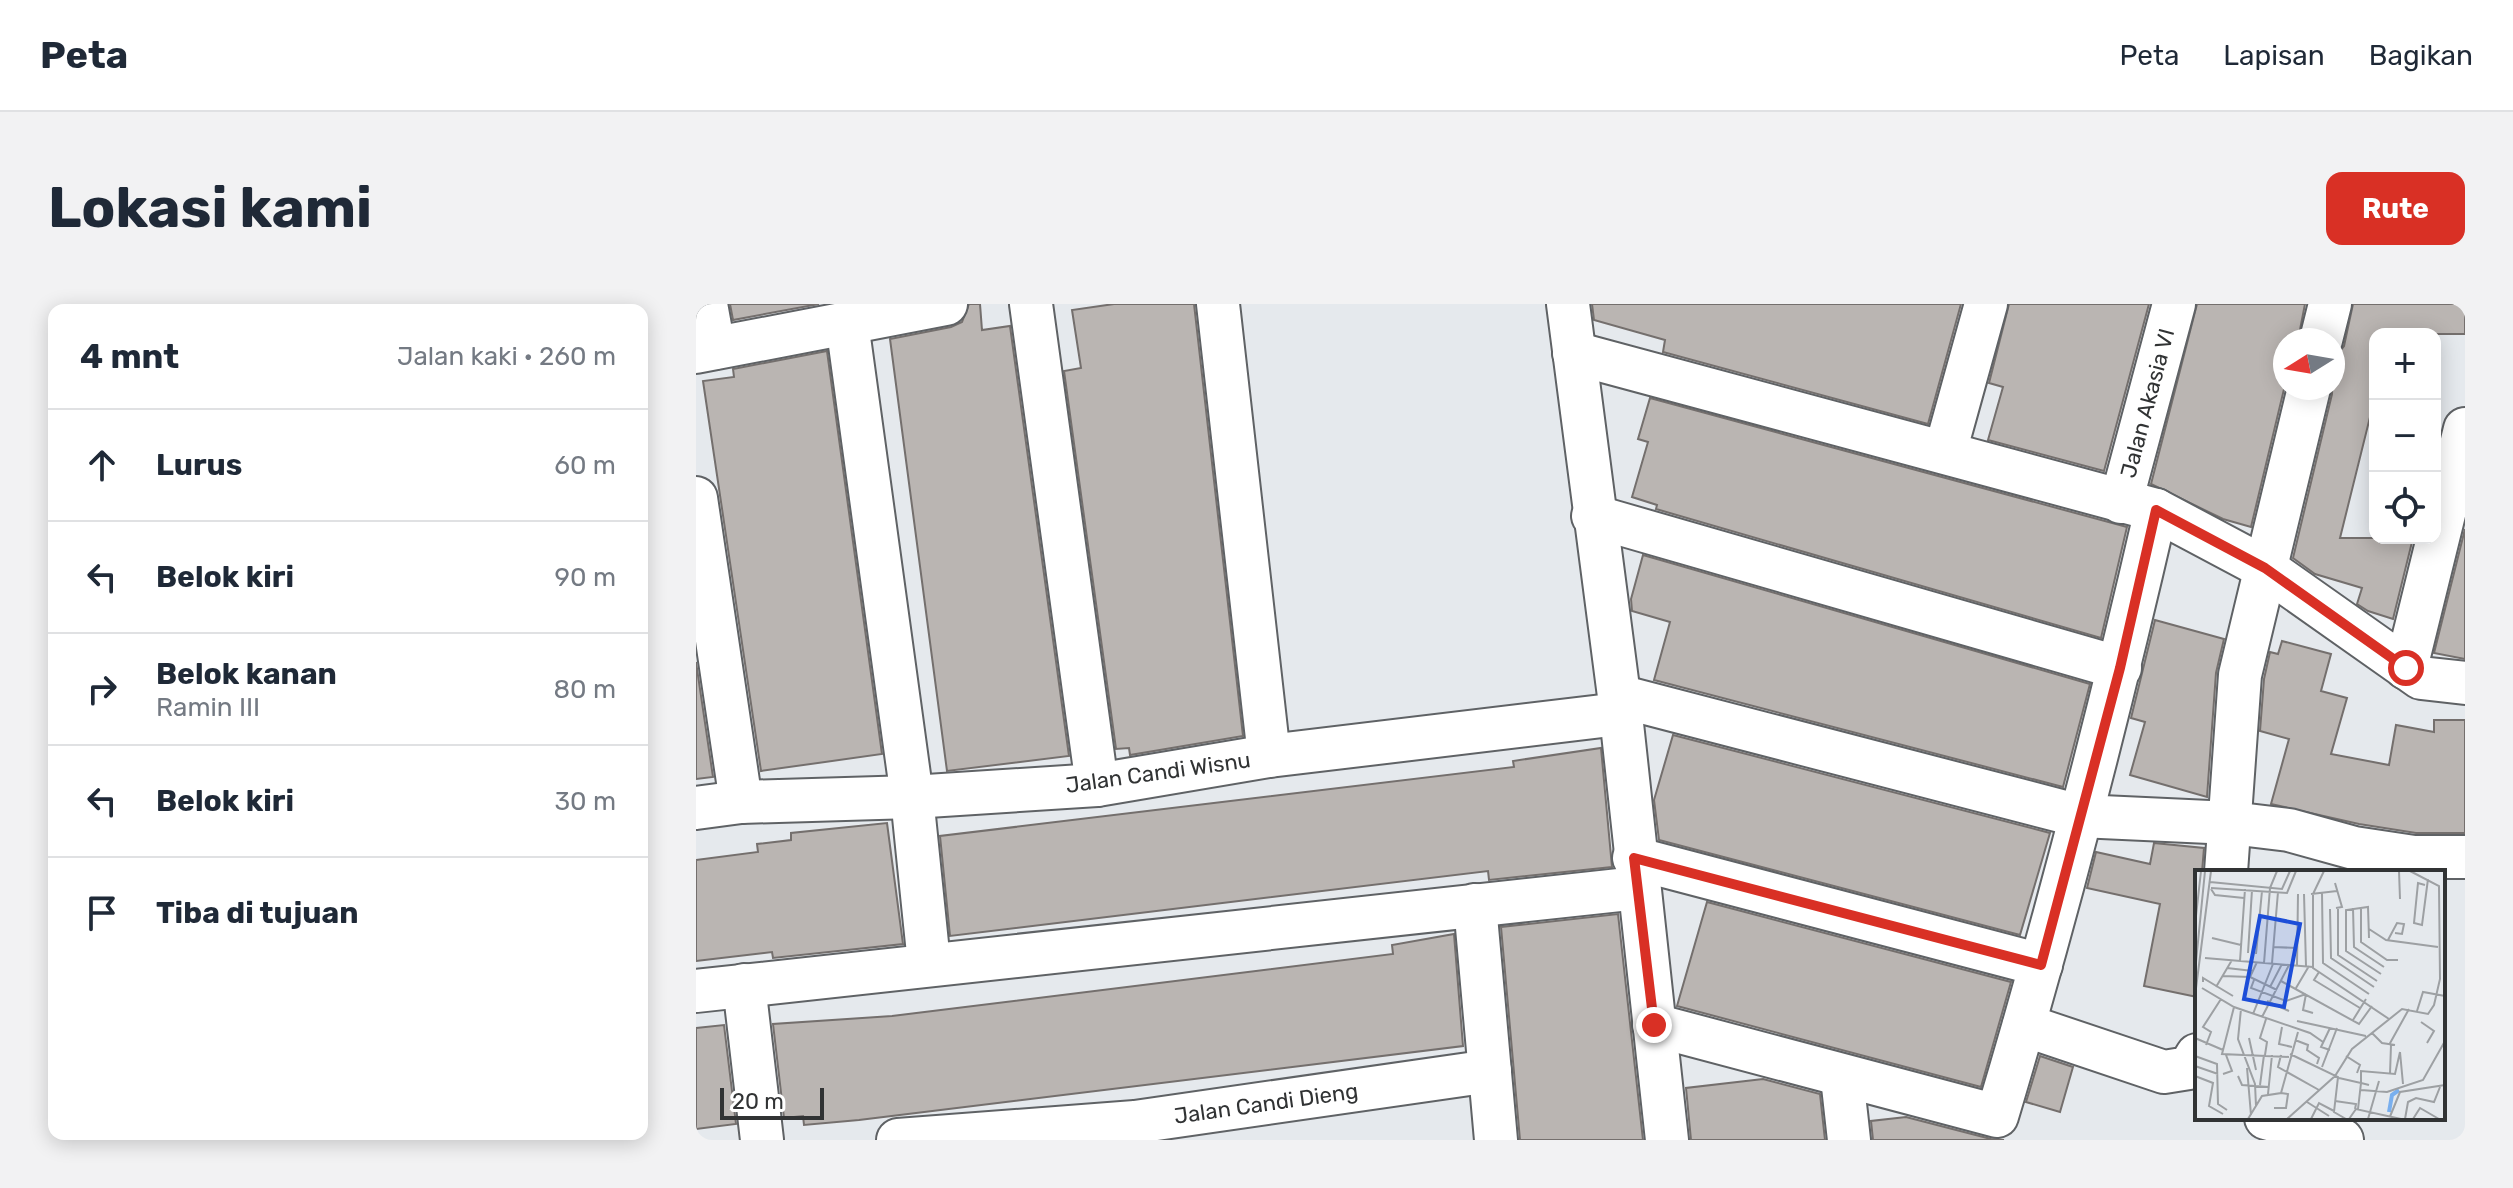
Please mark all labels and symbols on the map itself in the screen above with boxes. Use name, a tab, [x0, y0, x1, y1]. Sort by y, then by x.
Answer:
street label: Jalan Akasia VI	[2115, 325, 2180, 481]
north arrow	[2273, 328, 2345, 400]
route start	[2388, 650, 2424, 686]
street label: Jalan Candi Wisnu	[1064, 746, 1252, 799]
inset map	[2195, 870, 2445, 1120]
route end	[1636, 1007, 1672, 1043]
street label: Jalan Candi Dieng	[1172, 1077, 1360, 1130]
scale bar	[720, 1084, 824, 1120]

